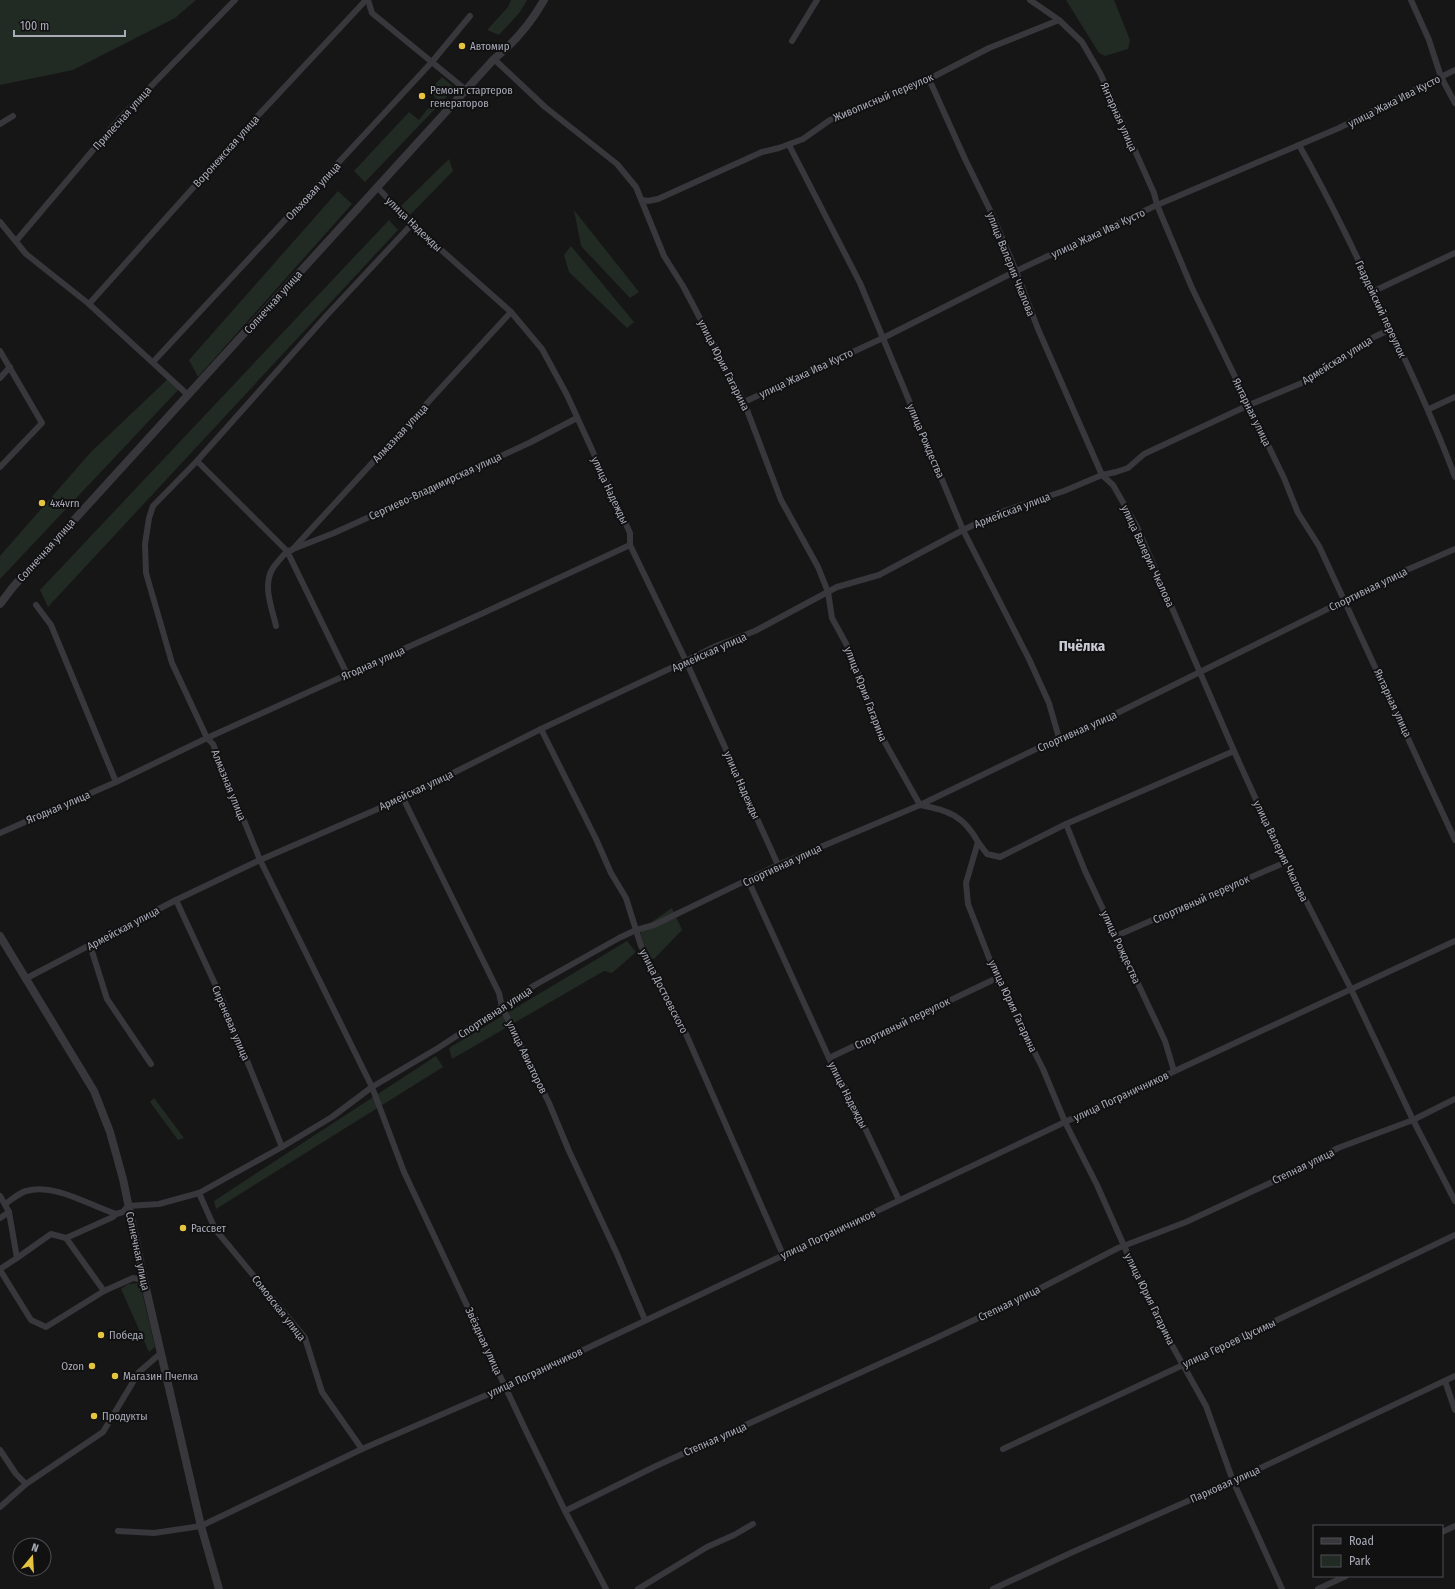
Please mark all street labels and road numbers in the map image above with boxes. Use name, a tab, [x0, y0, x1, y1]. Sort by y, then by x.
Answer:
street label: Живописный переулок	[831, 70, 936, 124]
street label: улица Жака Ива Кусто	[1346, 72, 1443, 130]
street label: Янтарная улица	[1098, 81, 1140, 154]
street label: Прилесная улица	[90, 84, 154, 153]
street label: Воронежская улица	[191, 113, 262, 190]
street label: Ольховая улица	[283, 160, 343, 223]
street label: улица Надежды	[383, 194, 444, 254]
street label: улица Жака Ива Кусто	[1049, 206, 1147, 261]
street label: улица Валерия Чкалова	[984, 210, 1037, 318]
street label: Гвардейский переулок	[1352, 259, 1409, 361]
street label: Солнечная улица	[242, 268, 305, 337]
street label: улица Юрия Гагарина	[695, 317, 752, 413]
street label: Армейская улица	[1300, 334, 1375, 387]
street label: улица Жака Ива Кусто	[757, 346, 855, 401]
street label: Янтарная улица	[1229, 376, 1274, 448]
street label: Алмазная улица	[370, 401, 431, 465]
street label: улица Рождества	[904, 402, 947, 480]
street label: Сергиево-Владимирская улица	[367, 450, 504, 523]
street label: улица Надежды	[588, 454, 631, 526]
street label: Армейская улица	[972, 490, 1052, 531]
street label: улица Валерия Чкалова	[1118, 503, 1177, 609]
street label: Солнечная улица	[15, 516, 78, 585]
street label: Спортивная улица	[1327, 565, 1409, 614]
street label: Армейская улица	[670, 630, 749, 675]
street label: Ягодная улица	[339, 644, 407, 683]
street label: улица Юрия Гагарина	[841, 645, 890, 743]
street label: Янтарная улица	[1371, 667, 1414, 740]
street label: Спортивная улица	[1036, 708, 1119, 755]
street label: Алмазная улица	[208, 748, 249, 823]
street label: улица Надежды	[721, 749, 762, 821]
street label: Армейская улица	[377, 768, 455, 813]
street label: Ягодная улица	[24, 788, 92, 827]
street label: улица Валерия Чкалова	[1250, 798, 1311, 904]
street label: Спортивная улица	[741, 842, 824, 889]
street label: Спортивный переулок	[1151, 872, 1252, 927]
street label: Армейская улица	[85, 904, 162, 953]
street label: улица Рождества	[1098, 909, 1143, 986]
street label: улица Достоевского	[637, 947, 691, 1036]
street label: улица Юрия Гагарина	[985, 958, 1040, 1055]
street label: Сиреневая улица	[209, 984, 252, 1063]
street label: Спортивная улица	[456, 984, 535, 1041]
street label: Спортивный переулок	[853, 994, 953, 1052]
street label: улица Авиаторов	[503, 1019, 550, 1096]
street label: улица Надежды	[825, 1060, 870, 1131]
street label: улица Пограничников	[1072, 1069, 1171, 1124]
street label: Степная улица	[1270, 1146, 1336, 1187]
street label: улица Пограничников	[779, 1207, 878, 1262]
street label: Солнечная улица	[123, 1210, 152, 1292]
street label: улица Юрия Гагарина	[1122, 1251, 1177, 1347]
street label: Сомовская улица	[249, 1273, 308, 1344]
street label: Степная улица	[976, 1283, 1042, 1324]
street label: Звёздная улица	[462, 1305, 505, 1377]
street label: улица Героев Цусимы	[1181, 1316, 1278, 1371]
street label: улица Пограничников	[486, 1345, 585, 1400]
street label: Степная улица	[682, 1420, 749, 1459]
street label: Парковая улица	[1188, 1463, 1262, 1506]

